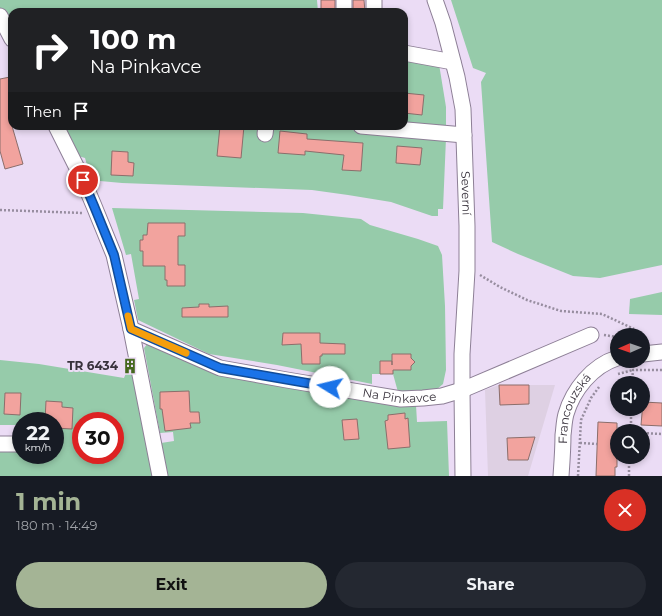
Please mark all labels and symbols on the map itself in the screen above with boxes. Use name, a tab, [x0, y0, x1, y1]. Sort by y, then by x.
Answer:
pin	[66, 163, 100, 197]
street label: Severní	[458, 171, 475, 216]
north arrow	[610, 328, 650, 368]
building icon: TR 6434	[121, 357, 139, 375]
place label: TR 6434	[67, 358, 119, 373]
position arrow	[309, 366, 351, 408]
street label: Francouzská	[555, 370, 594, 444]
street label: Na Pinkavce	[361, 385, 437, 406]
speed limit sign: 30	[72, 412, 124, 464]

